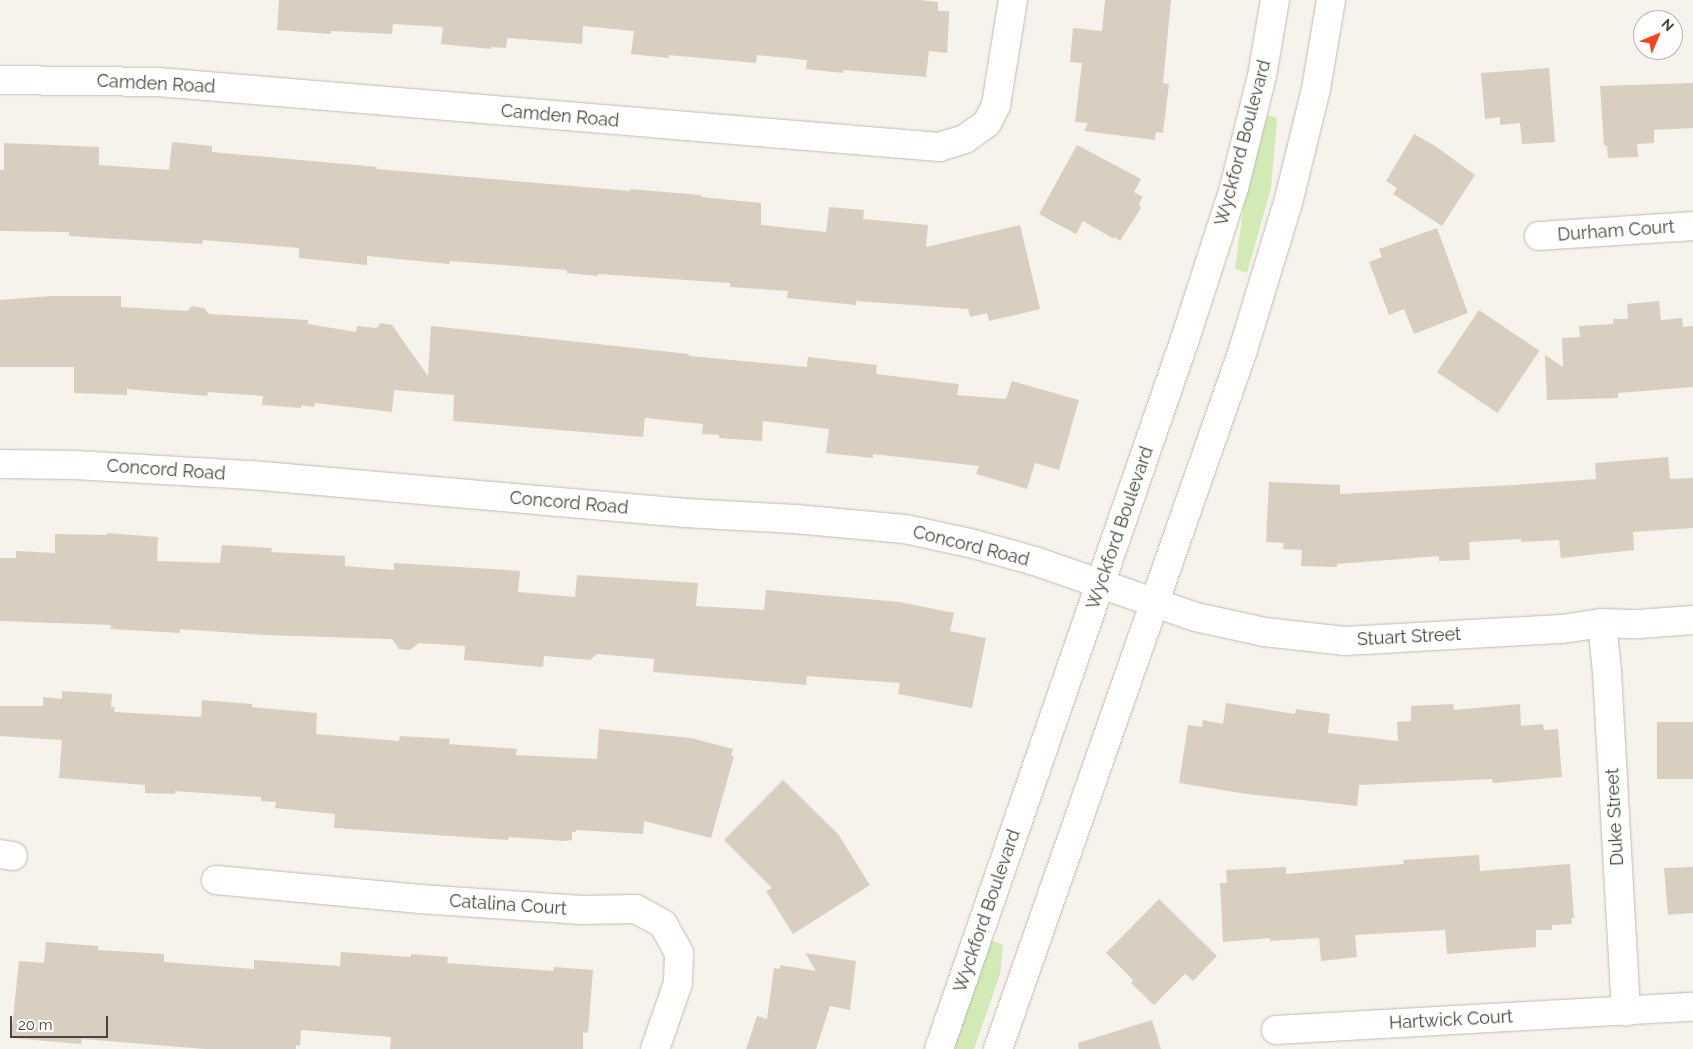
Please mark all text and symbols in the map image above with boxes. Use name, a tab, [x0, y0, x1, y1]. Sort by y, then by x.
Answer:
north arrow	[1633, 10, 1683, 60]
text: N	[1658, 16, 1677, 35]
street label: Wyckford Boulevard	[1210, 58, 1276, 228]
street label: Camden Road	[96, 70, 216, 98]
street label: Camden Road	[500, 100, 620, 132]
street label: Durham Court	[1557, 216, 1675, 246]
street label: Wyckford Boulevard	[1082, 444, 1158, 612]
street label: Concord Road	[106, 455, 226, 485]
street label: Concord Road	[509, 487, 629, 519]
street label: Concord Road	[911, 521, 1031, 571]
street label: Stuart Street	[1356, 623, 1462, 651]
street label: Duke Street	[1602, 768, 1628, 866]
street label: Wyckford Boulevard	[949, 827, 1025, 995]
street label: Catalina Court	[449, 890, 567, 920]
scale bar	[12, 1006, 110, 1038]
street label: Hartwick Court	[1389, 1006, 1513, 1034]
text: 20 m	[18, 1016, 53, 1034]

